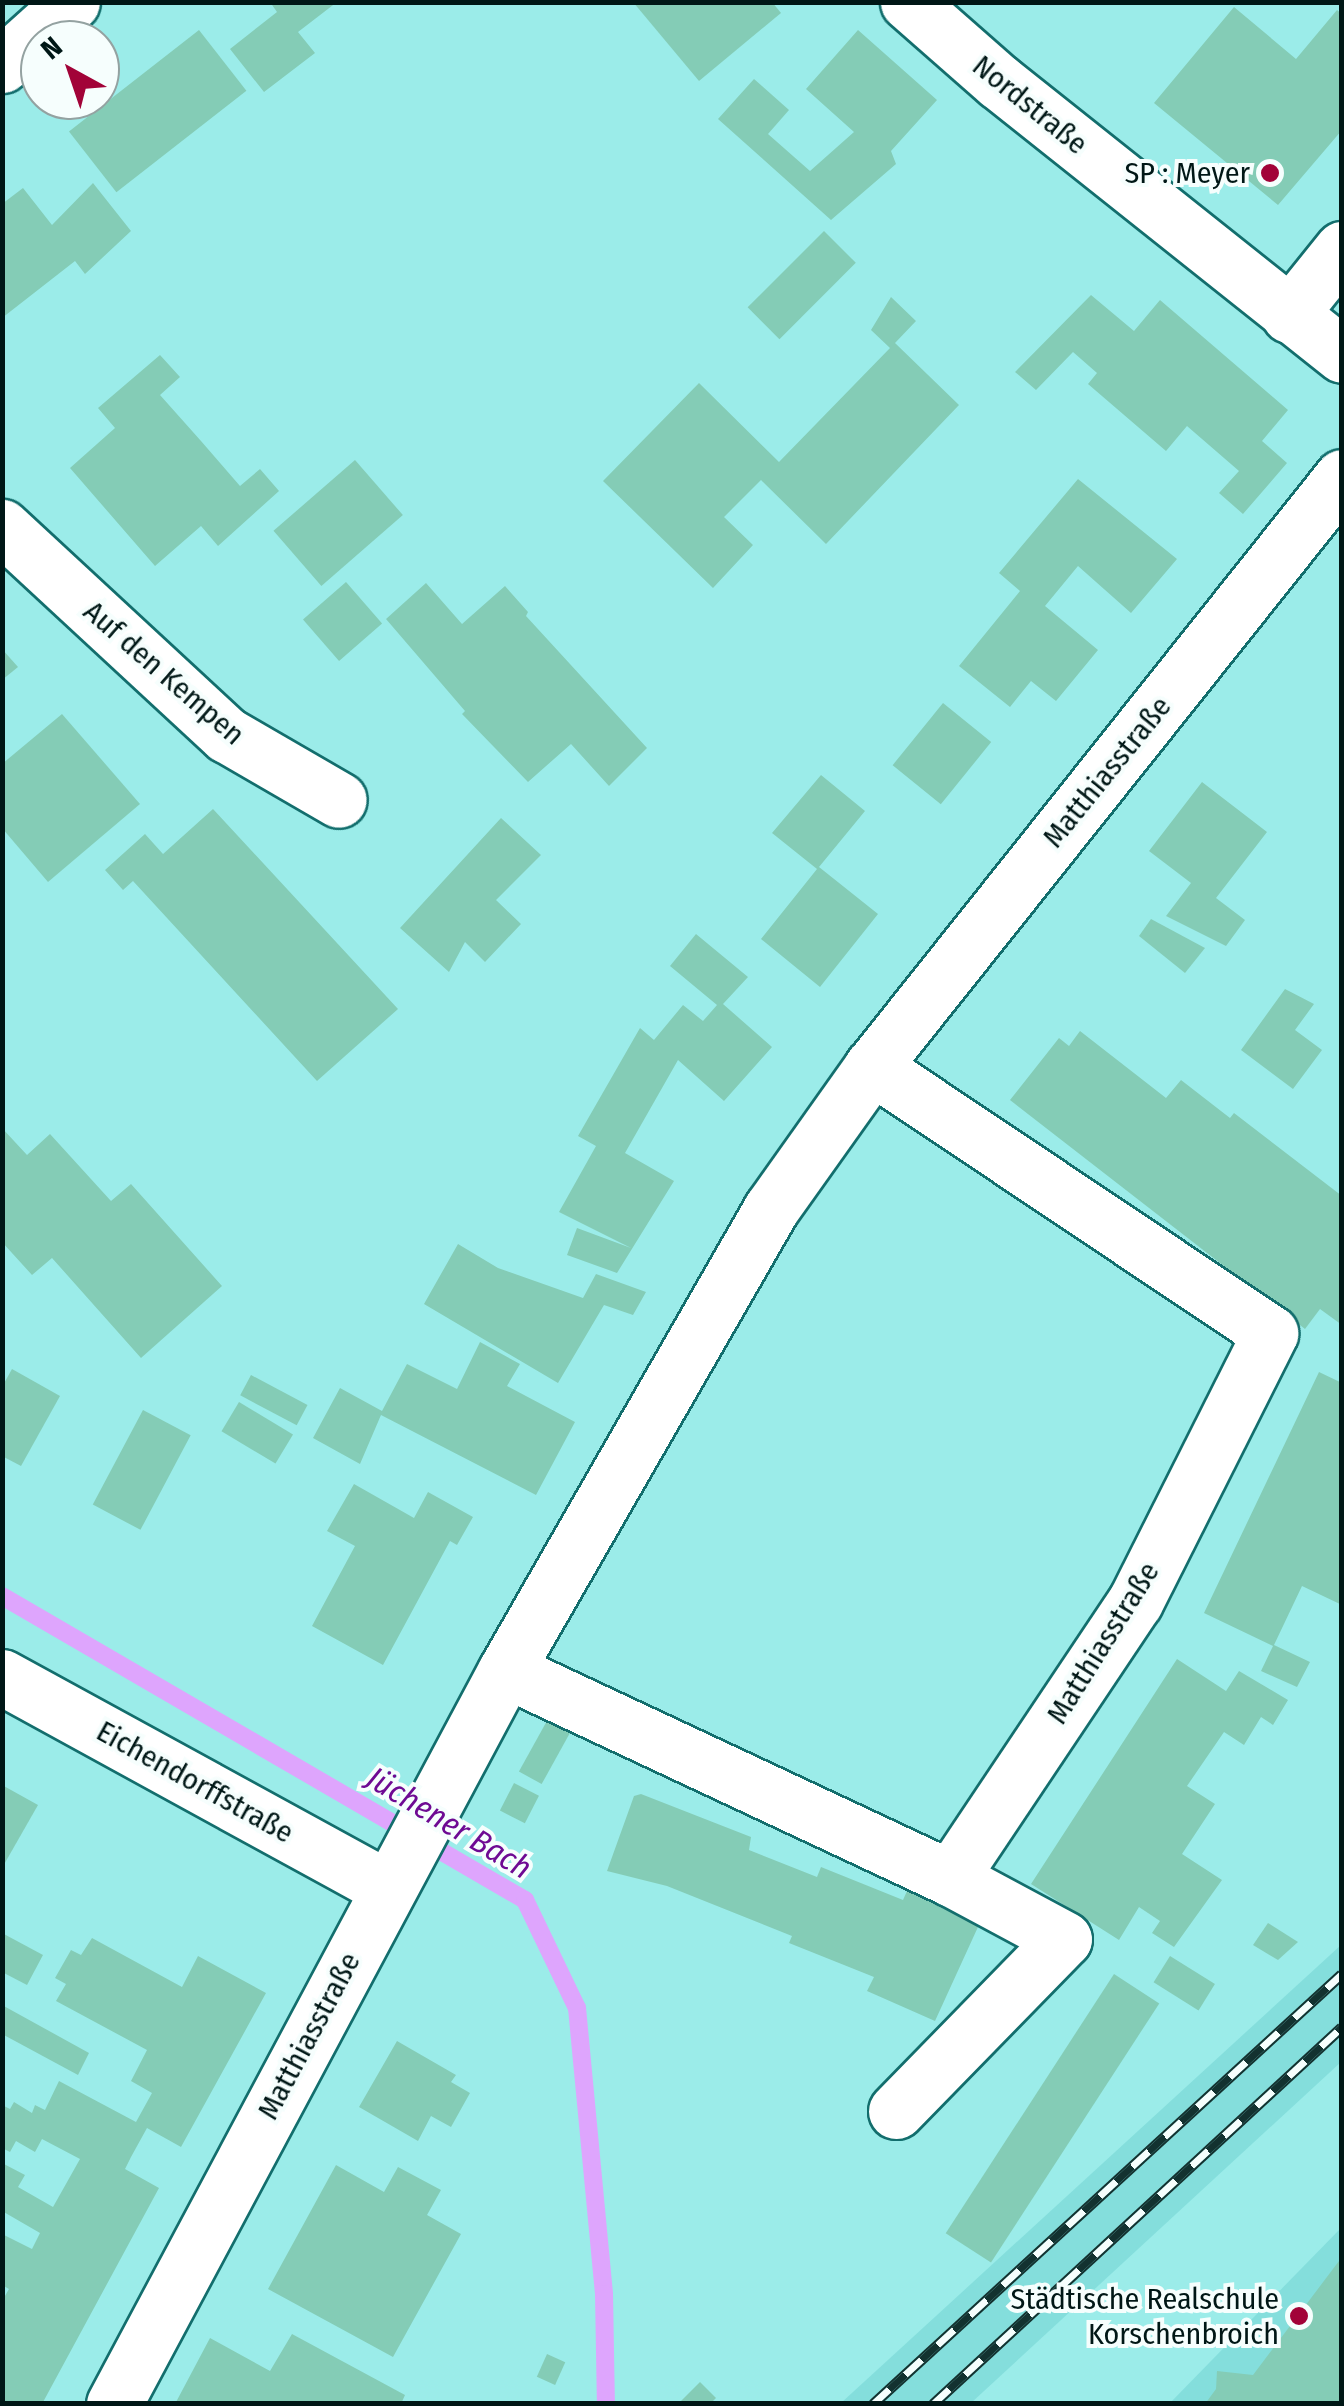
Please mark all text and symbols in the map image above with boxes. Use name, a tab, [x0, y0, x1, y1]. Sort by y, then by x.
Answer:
north arrow	[20, 20, 120, 120]
text: N	[35, 30, 69, 66]
street label: Nordstraße	[965, 48, 1095, 162]
place label: SP : Meyer	[1124, 155, 1250, 191]
marker: SP : Meyer	[1259, 162, 1281, 184]
street label: Auf den Kempen	[76, 593, 252, 753]
street label: Matthiasstraße	[1035, 689, 1179, 855]
street label: Matthiasstraße	[1039, 1556, 1167, 1730]
street label: Eichendorffstraße	[90, 1713, 300, 1851]
water label: Jüchener Bach	[359, 1759, 539, 1887]
street label: Matthiasstraße	[250, 1946, 368, 2126]
place label: Städtische Realschule Korschenbroich	[1011, 2281, 1279, 2352]
marker: Städtische Realschule Korschenbroich	[1288, 2305, 1310, 2327]

